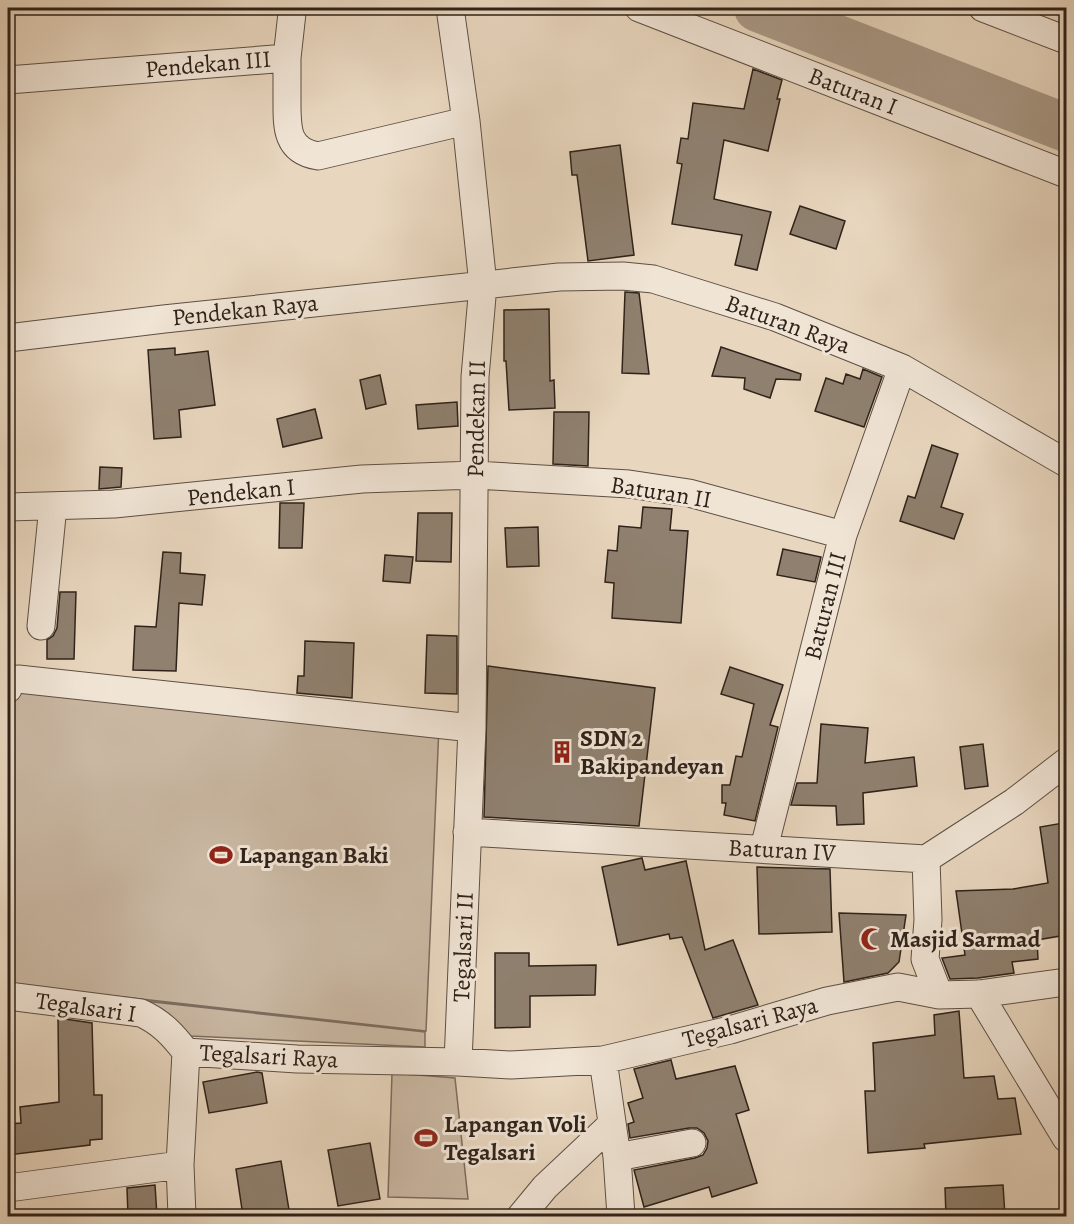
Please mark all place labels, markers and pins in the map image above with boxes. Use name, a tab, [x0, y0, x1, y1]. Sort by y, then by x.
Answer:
place label: SDN 2 Bakipandeyan	[580, 722, 724, 782]
building icon: SDN 2 Bakipandeyan	[549, 739, 575, 765]
place label: Lapangan Baki	[239, 839, 389, 871]
sports icon: Lapangan Baki	[208, 842, 234, 868]
place label: Masjid Sarmad	[890, 923, 1041, 955]
mosque icon: Masjid Sarmad	[859, 926, 885, 952]
place label: Lapangan Voli Tegalsari	[444, 1108, 587, 1168]
sports icon: Lapangan Voli Tegalsari	[413, 1125, 439, 1151]

